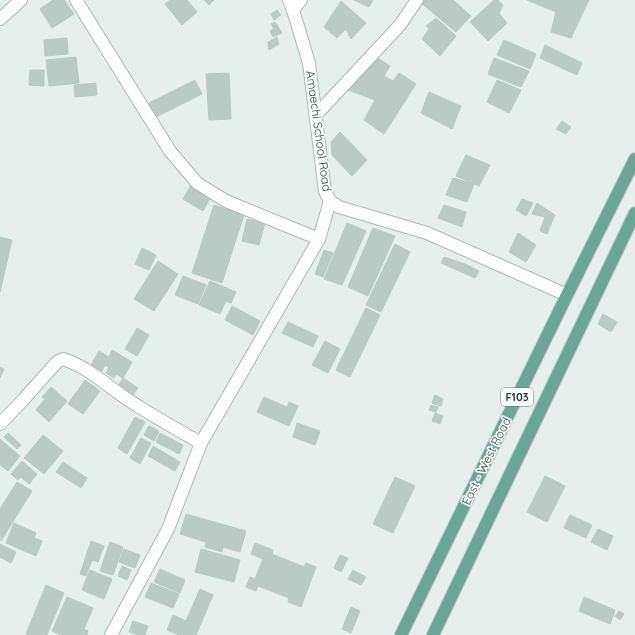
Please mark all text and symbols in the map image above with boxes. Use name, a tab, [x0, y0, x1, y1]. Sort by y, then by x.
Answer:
street label: Amaechi School Road	[303, 70, 335, 192]
road number: F103	[501, 388, 533, 406]
street label: East - West Road	[458, 415, 514, 507]

